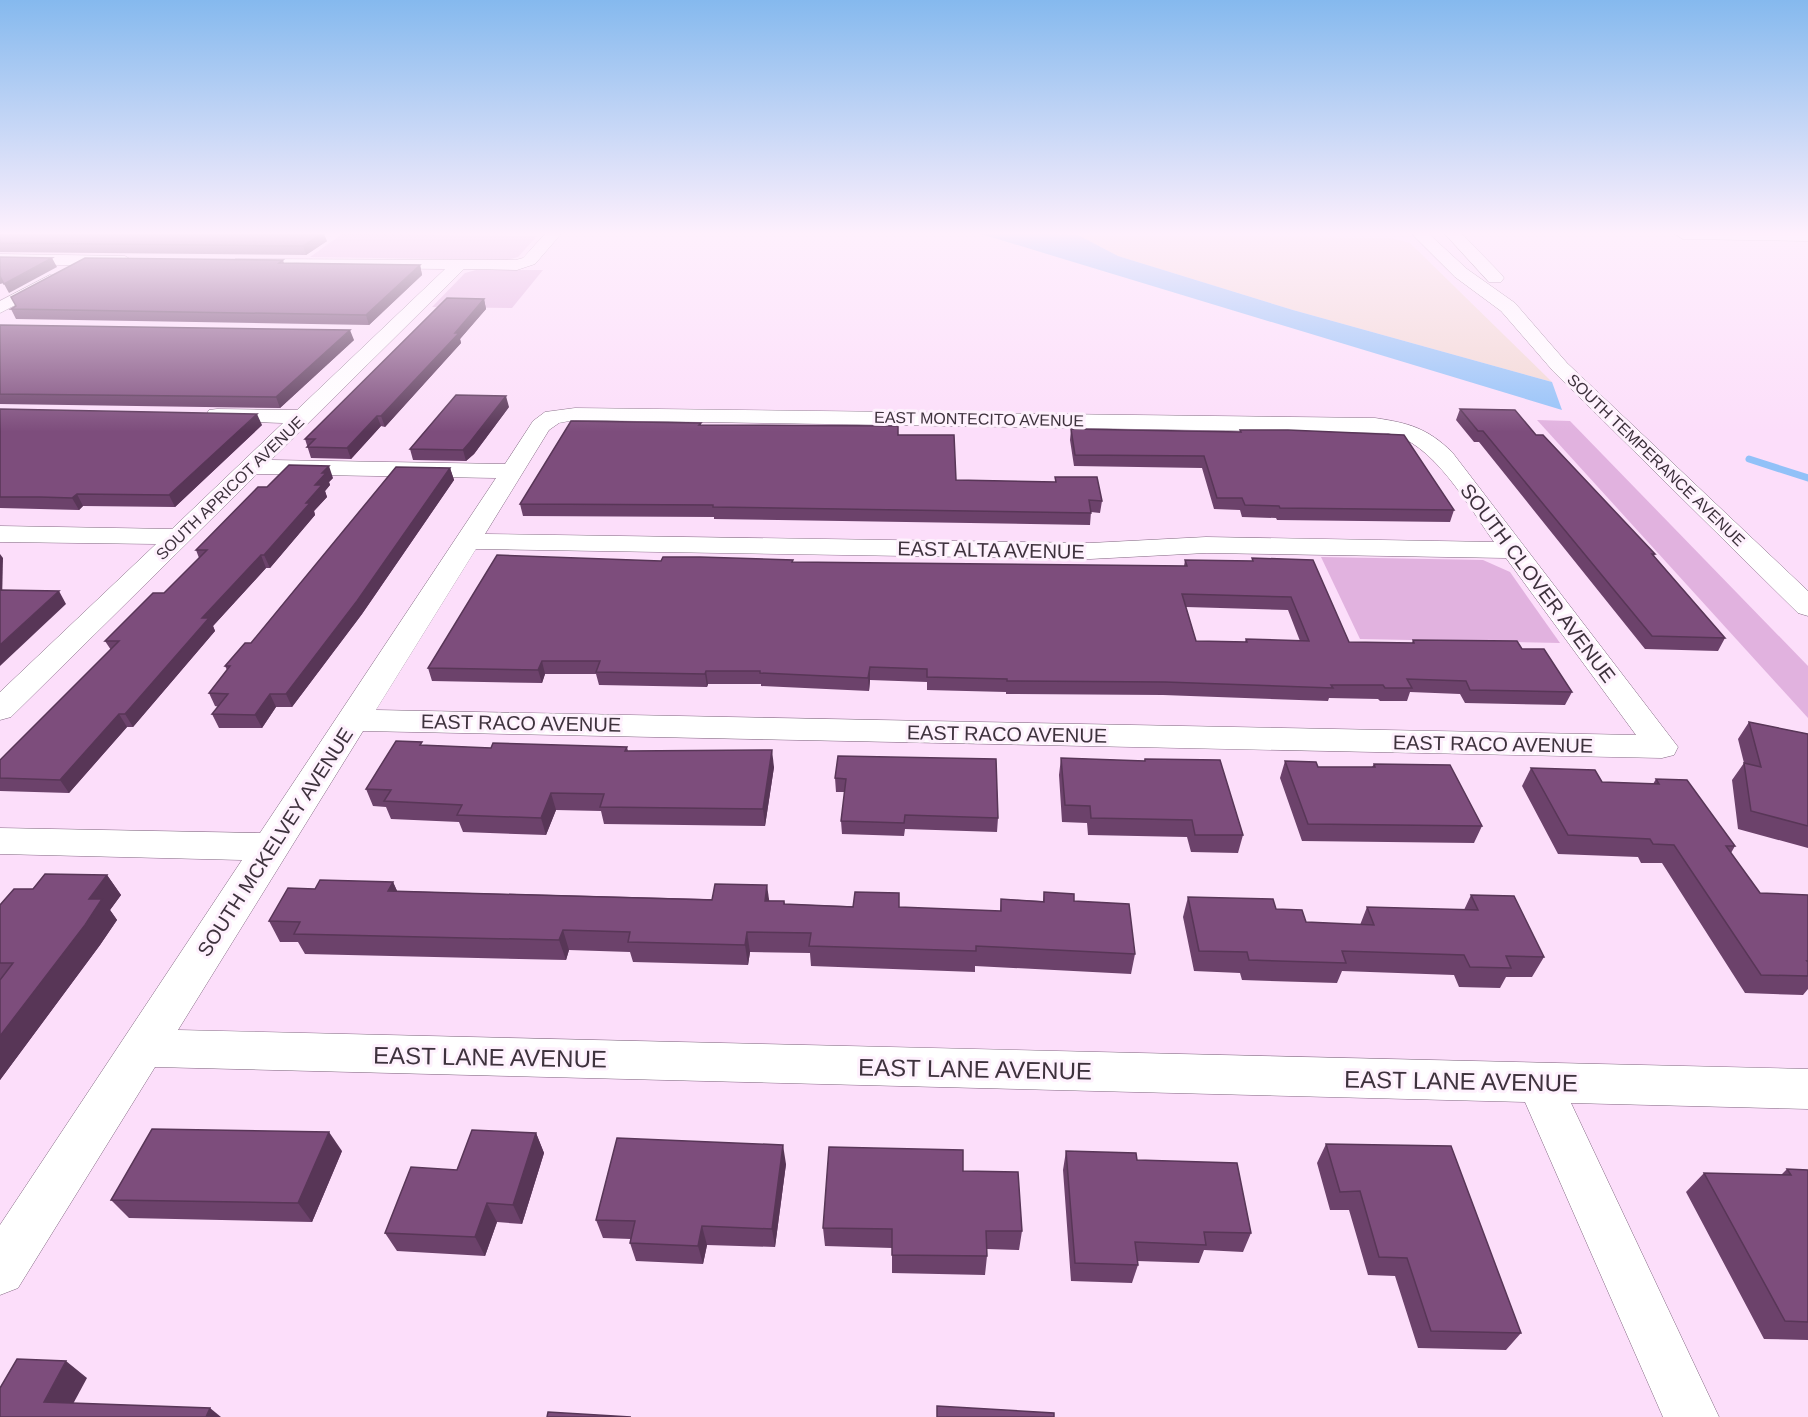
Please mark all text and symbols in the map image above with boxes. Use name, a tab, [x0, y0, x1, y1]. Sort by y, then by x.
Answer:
street label: SOUTH TEMPERANCE AVENUE	[1564, 371, 1748, 549]
street label: EAST MONTECITO AVENUE	[874, 409, 1084, 429]
street label: SOUTH APRICOT AVENUE	[153, 413, 307, 563]
street label: SOUTH CLOVER AVENUE	[1456, 479, 1620, 687]
street label: EAST ALTA AVENUE	[897, 537, 1085, 563]
street label: EAST RACO AVENUE	[421, 710, 621, 736]
street label: EAST RACO AVENUE	[907, 721, 1107, 747]
street label: SOUTH MCKELVEY AVENUE	[193, 724, 357, 960]
street label: EAST RACO AVENUE	[1393, 731, 1593, 757]
street label: EAST LANE AVENUE	[373, 1041, 607, 1073]
street label: EAST LANE AVENUE	[858, 1053, 1092, 1085]
street label: EAST LANE AVENUE	[1344, 1065, 1578, 1097]

